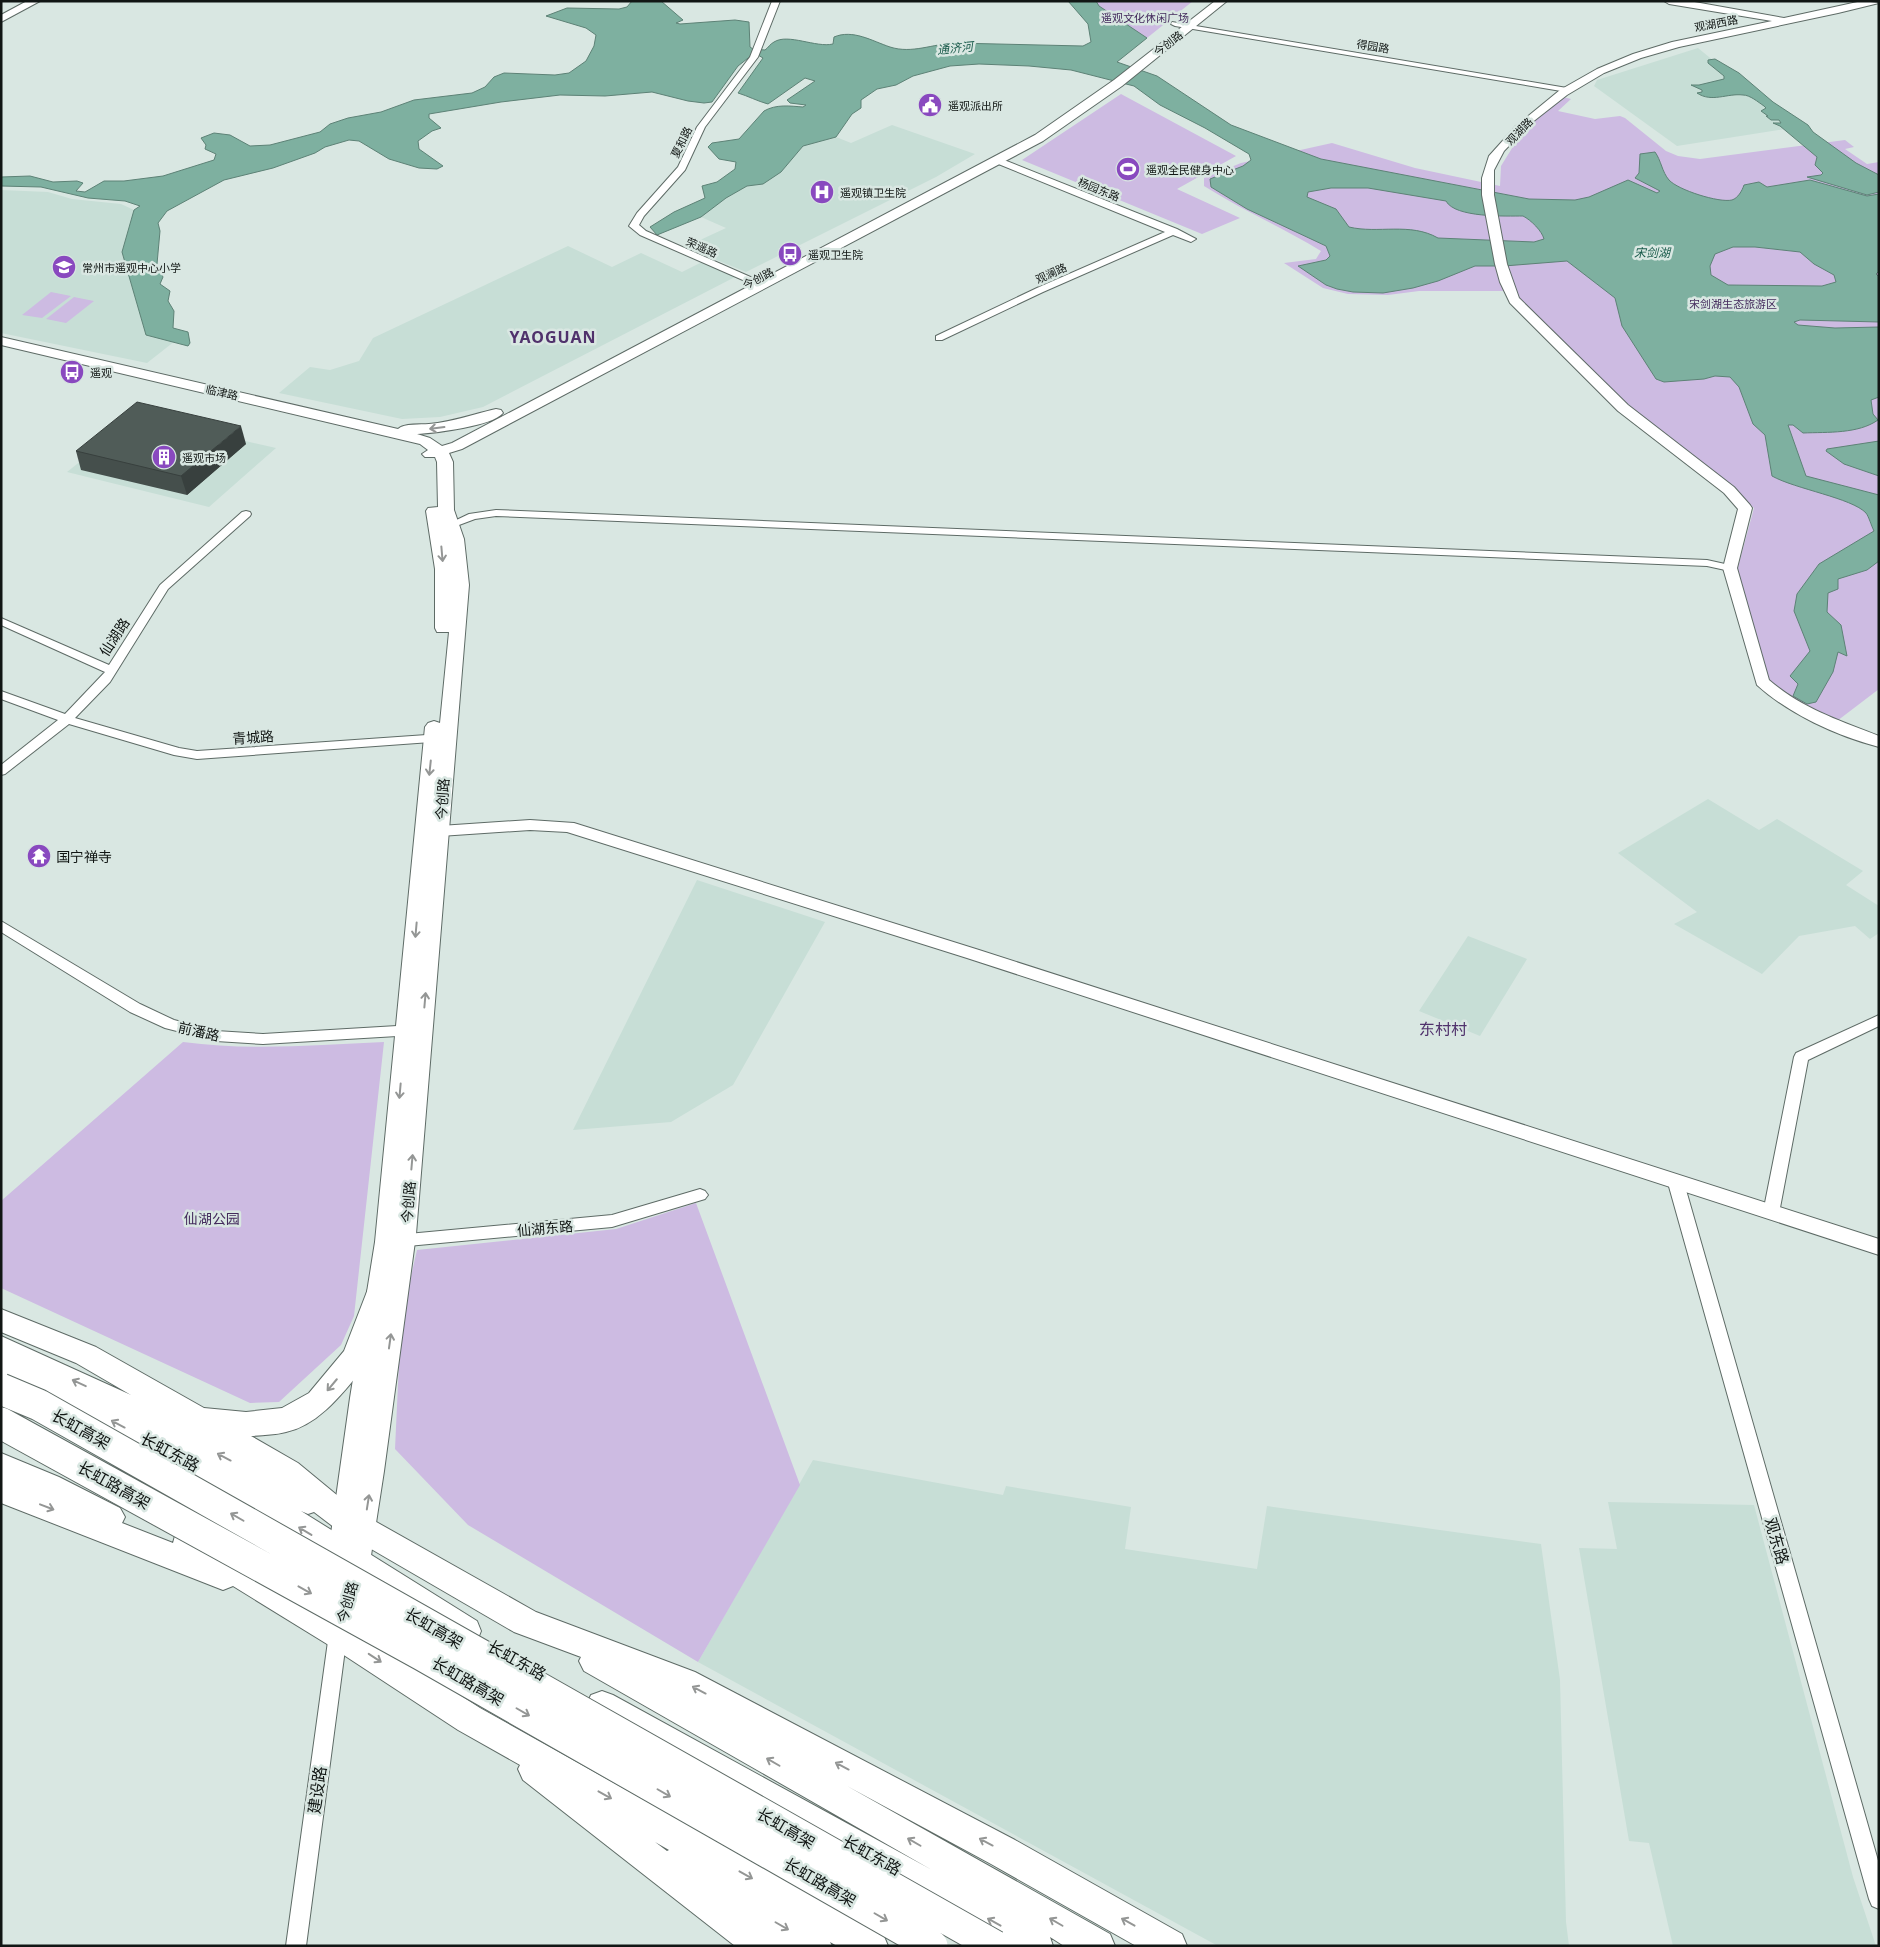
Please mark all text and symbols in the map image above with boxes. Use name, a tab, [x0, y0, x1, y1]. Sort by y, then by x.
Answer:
park label: 遥观文化休闲广场	[1101, 10, 1189, 25]
street label: 观湖西路	[1693, 11, 1739, 35]
street label: 今创路	[1150, 27, 1186, 59]
street label: 得园路	[1356, 36, 1390, 56]
water label: 通济河	[936, 37, 976, 58]
public building icon: 遥观派出所	[917, 92, 943, 118]
place label: 遥观派出所	[948, 98, 1003, 113]
street label: 观湖路	[1502, 114, 1536, 148]
street label: 夏和路	[667, 124, 695, 160]
sports icon: 遥观全民健身中心	[1115, 156, 1141, 182]
place label: 遥观全民健身中心	[1146, 162, 1234, 177]
street label: 杨园东路	[1076, 174, 1122, 204]
hospital icon: 遥观镇卫生院	[809, 179, 835, 205]
place label: 遥观镇卫生院	[840, 185, 906, 200]
street label: 荣遥路	[684, 233, 720, 261]
bus stop icon: 遥观卫生院	[777, 241, 803, 267]
water label: 宋剑湖	[1634, 244, 1672, 261]
place label: 遥观卫生院	[808, 247, 863, 262]
school or university icon: 常州市遥观中心小学	[51, 254, 77, 280]
street label: 观澜路	[1033, 259, 1069, 287]
place label: 常州市遥观中心小学	[82, 260, 181, 275]
street label: 今创路	[740, 264, 776, 292]
park label: 宋剑湖生态旅游区	[1689, 296, 1777, 311]
district label: YAOGUAN	[509, 326, 597, 348]
bus stop icon: 遥观	[59, 359, 85, 385]
place label: 遥观	[90, 365, 112, 380]
street label: 临津路	[204, 381, 240, 403]
one-way arrow	[429, 423, 445, 433]
building icon: 遥观市场	[151, 444, 177, 470]
place label: 遥观市场	[182, 450, 226, 465]
one-way arrow	[437, 545, 447, 561]
street label: 仙湖路	[95, 614, 133, 660]
street label: 青城路	[231, 726, 275, 748]
one-way arrow	[425, 760, 435, 776]
street label: 今创路	[431, 777, 453, 821]
temple icon: 国宁禅寺	[26, 843, 52, 869]
place label: 国宁禅寺	[56, 847, 112, 866]
one-way arrow	[411, 921, 420, 937]
one-way arrow	[421, 992, 430, 1008]
street label: 前潘路	[176, 1017, 222, 1045]
district label: 东村村	[1419, 1018, 1467, 1040]
one-way arrow	[395, 1083, 405, 1099]
one-way arrow	[407, 1154, 416, 1170]
street label: 今创路	[397, 1180, 419, 1224]
park label: 仙湖公园	[184, 1209, 240, 1228]
street label: 仙湖东路	[516, 1216, 574, 1240]
one-way arrow	[386, 1333, 396, 1349]
one-way arrow	[72, 1378, 87, 1388]
one-way arrow	[326, 1379, 338, 1392]
street label: 长虹高架	[48, 1404, 114, 1454]
one-way arrow	[111, 1419, 126, 1428]
street label: 长虹东路	[137, 1427, 203, 1477]
one-way arrow	[216, 1452, 231, 1462]
street label: 长虹路高架	[74, 1456, 154, 1514]
one-way arrow	[363, 1494, 373, 1510]
one-way arrow	[39, 1503, 54, 1513]
one-way arrow	[230, 1511, 244, 1521]
street label: 观东路	[1760, 1515, 1794, 1567]
one-way arrow	[298, 1525, 312, 1535]
street label: 今创路	[332, 1579, 362, 1625]
one-way arrow	[297, 1585, 312, 1595]
street label: 长虹高架	[401, 1602, 467, 1654]
street label: 长虹东路	[484, 1635, 550, 1685]
street label: 长虹路高架	[428, 1651, 508, 1711]
one-way arrow	[368, 1653, 382, 1663]
one-way arrow	[691, 1685, 706, 1695]
one-way arrow	[515, 1708, 529, 1718]
one-way arrow	[766, 1756, 780, 1766]
one-way arrow	[836, 1761, 850, 1771]
street label: 建设路	[303, 1765, 331, 1815]
one-way arrow	[656, 1788, 671, 1798]
one-way arrow	[597, 1790, 612, 1800]
street label: 长虹高架	[753, 1802, 819, 1854]
street label: 长虹东路	[839, 1830, 905, 1880]
one-way arrow	[908, 1836, 922, 1846]
one-way arrow	[979, 1837, 994, 1847]
street label: 长虹路高架	[780, 1852, 860, 1912]
one-way arrow	[738, 1871, 753, 1880]
one-way arrow	[873, 1912, 887, 1922]
one-way arrow	[1049, 1916, 1063, 1926]
one-way arrow	[986, 1917, 1001, 1927]
one-way arrow	[1120, 1917, 1135, 1927]
one-way arrow	[774, 1922, 789, 1932]

